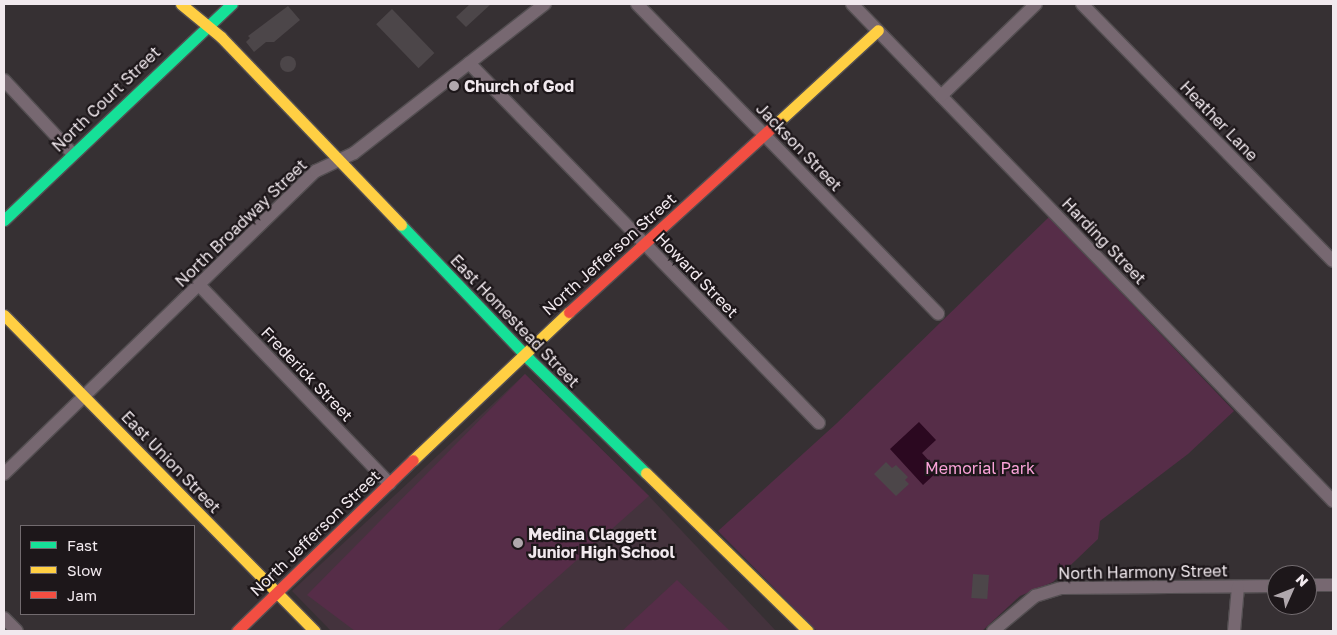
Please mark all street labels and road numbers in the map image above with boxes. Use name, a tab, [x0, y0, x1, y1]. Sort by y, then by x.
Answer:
street label: North Court Street	[48, 42, 164, 156]
street label: Heather Lane	[1176, 77, 1262, 165]
street label: Jackson Street	[752, 99, 846, 195]
street label: North Broadway Street	[171, 155, 311, 291]
street label: North Jefferson Street	[538, 189, 680, 319]
street label: Harding Street	[1058, 194, 1150, 288]
street label: Howard Street	[652, 229, 742, 321]
street label: East Homestead Street	[447, 251, 583, 391]
street label: Frederick Street	[257, 323, 357, 425]
street label: East Union Street	[118, 407, 224, 517]
street label: North Jefferson Street	[246, 466, 384, 600]
street label: North Harmony Street	[1058, 561, 1228, 583]

